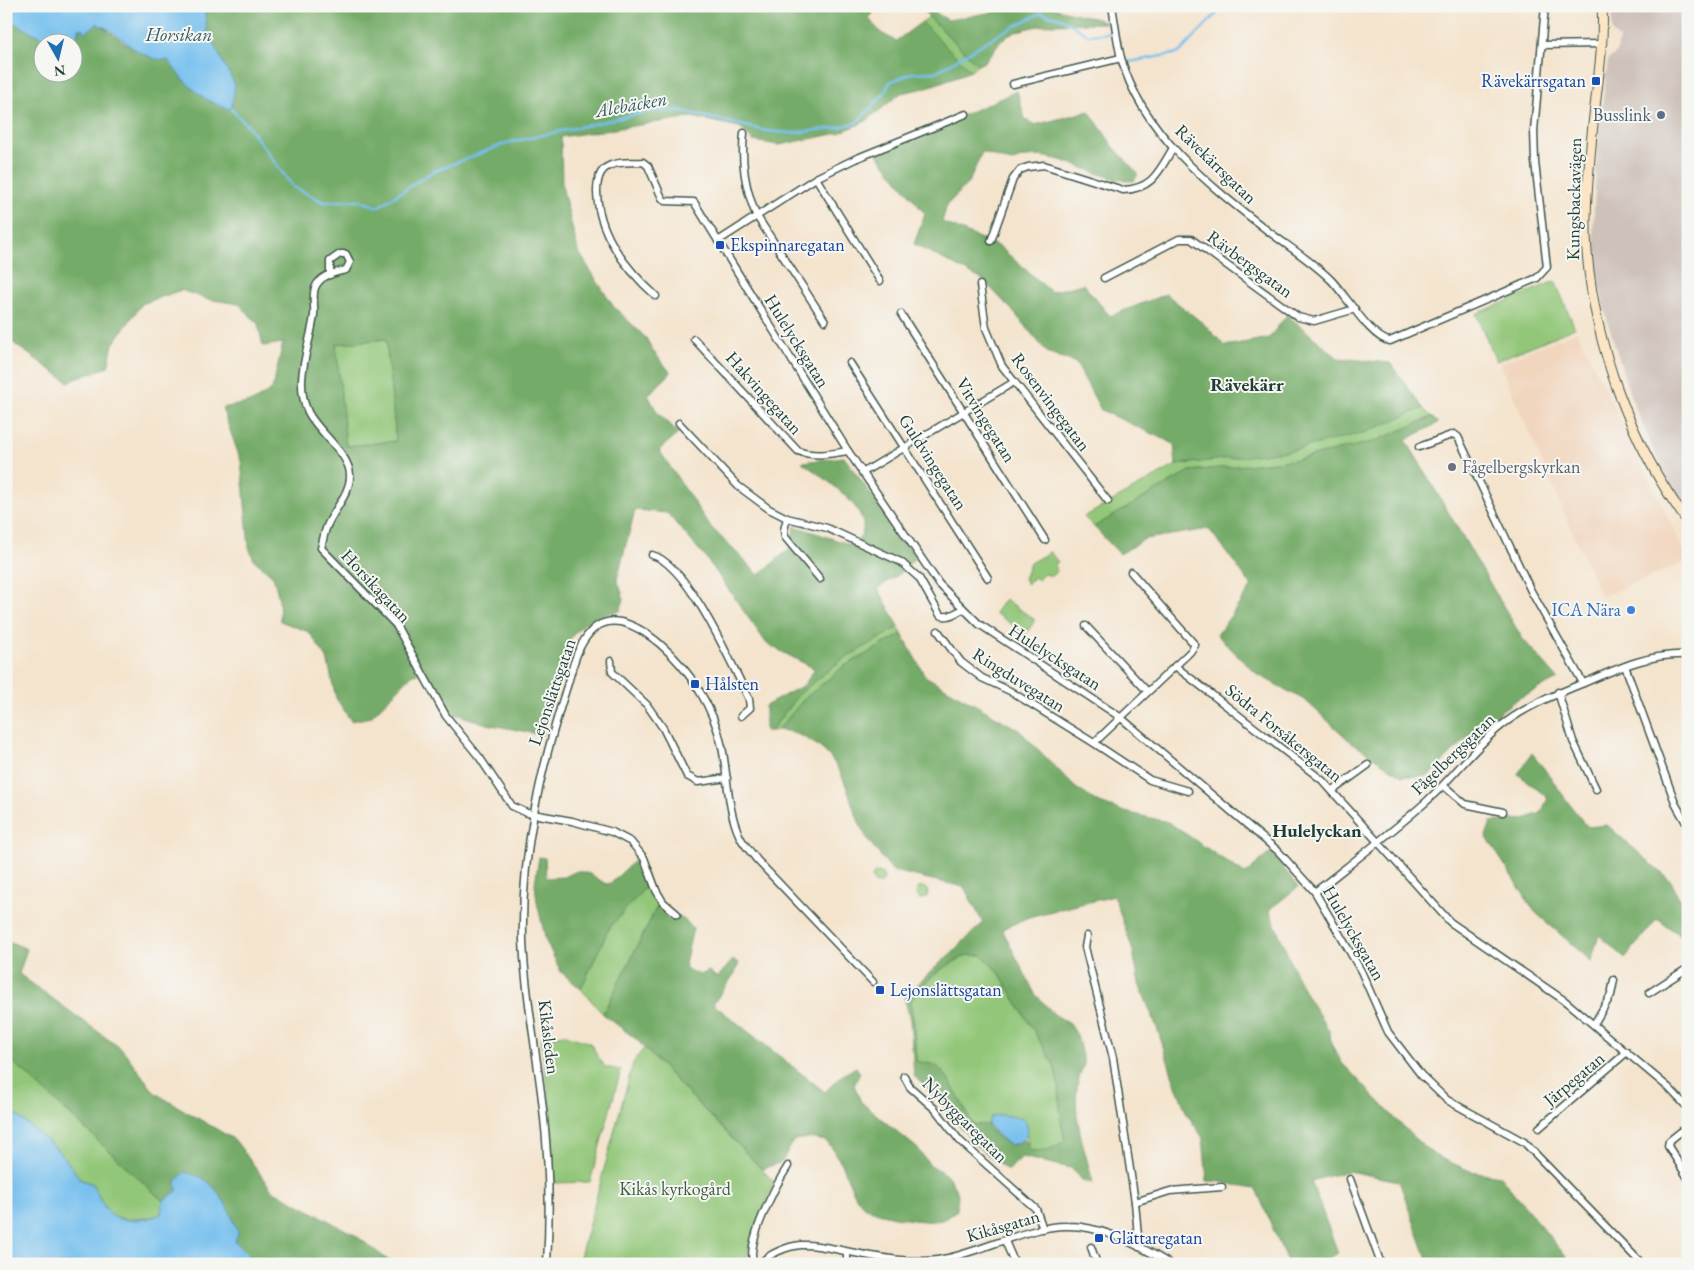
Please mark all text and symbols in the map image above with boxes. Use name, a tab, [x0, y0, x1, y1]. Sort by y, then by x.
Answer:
water label: Horsikan	[145, 22, 212, 47]
north arrow	[32, 32, 82, 82]
text: N	[52, 61, 67, 81]
place label: Rävekärrsgatan	[1481, 69, 1586, 92]
marker: Rävekärrsgatan	[1590, 75, 1602, 87]
water label: Alebäcken	[591, 86, 669, 123]
place label: Busslink	[1593, 103, 1652, 126]
marker: Busslink	[1655, 109, 1667, 121]
street label: Rävekärrsgatan	[1171, 119, 1262, 209]
street label: Kungsbackavägen	[1561, 137, 1586, 261]
street label: Rävbergsgatan	[1203, 225, 1298, 303]
place label: Ekspinnaregatan	[730, 233, 845, 256]
marker: Ekspinnaregatan	[714, 239, 726, 251]
street label: Hulelycksgatan	[760, 290, 836, 392]
street label: Hakvingegatan	[721, 346, 808, 439]
street label: Rosenvingegatan	[1007, 348, 1096, 456]
district label: Rävekärr	[1210, 372, 1284, 397]
street label: Vitvingegatan	[951, 373, 1022, 467]
street label: Guldvingegatan	[894, 409, 973, 515]
place label: Fågelbergskyrkan	[1462, 455, 1581, 478]
marker: Fågelbergskyrkan	[1446, 461, 1458, 473]
street label: Horsikagatan	[336, 544, 417, 628]
place label: ICA Nära	[1551, 598, 1622, 621]
marker: ICA Nära	[1625, 604, 1637, 616]
street label: Hulelycksgatan	[1005, 618, 1106, 695]
street label: Lejonslättsgatan	[522, 635, 581, 748]
street label: Ringduvegatan	[969, 642, 1070, 717]
place label: Hålsten	[705, 672, 760, 695]
marker: Hålsten	[689, 678, 701, 690]
street label: Södra Forsåkersgatan	[1221, 678, 1348, 787]
street label: Fågelbergsgatan	[1406, 707, 1500, 800]
district label: Hulelyckan	[1272, 818, 1362, 843]
street label: Hulelycksgatan	[1318, 881, 1391, 985]
place label: Lejonslättsgatan	[890, 978, 1002, 1001]
marker: Lejonslättsgatan	[874, 984, 886, 996]
street label: Kikåsleden	[534, 998, 566, 1076]
street label: Järpegatan	[1537, 1046, 1609, 1112]
street label: Nybyggaregatan	[918, 1072, 1013, 1168]
park label: Kikås kyrkogård	[619, 1177, 732, 1200]
street label: Kikåsgatan	[963, 1204, 1043, 1247]
place label: Glättaregatan	[1109, 1226, 1203, 1249]
marker: Glättaregatan	[1093, 1232, 1105, 1244]

